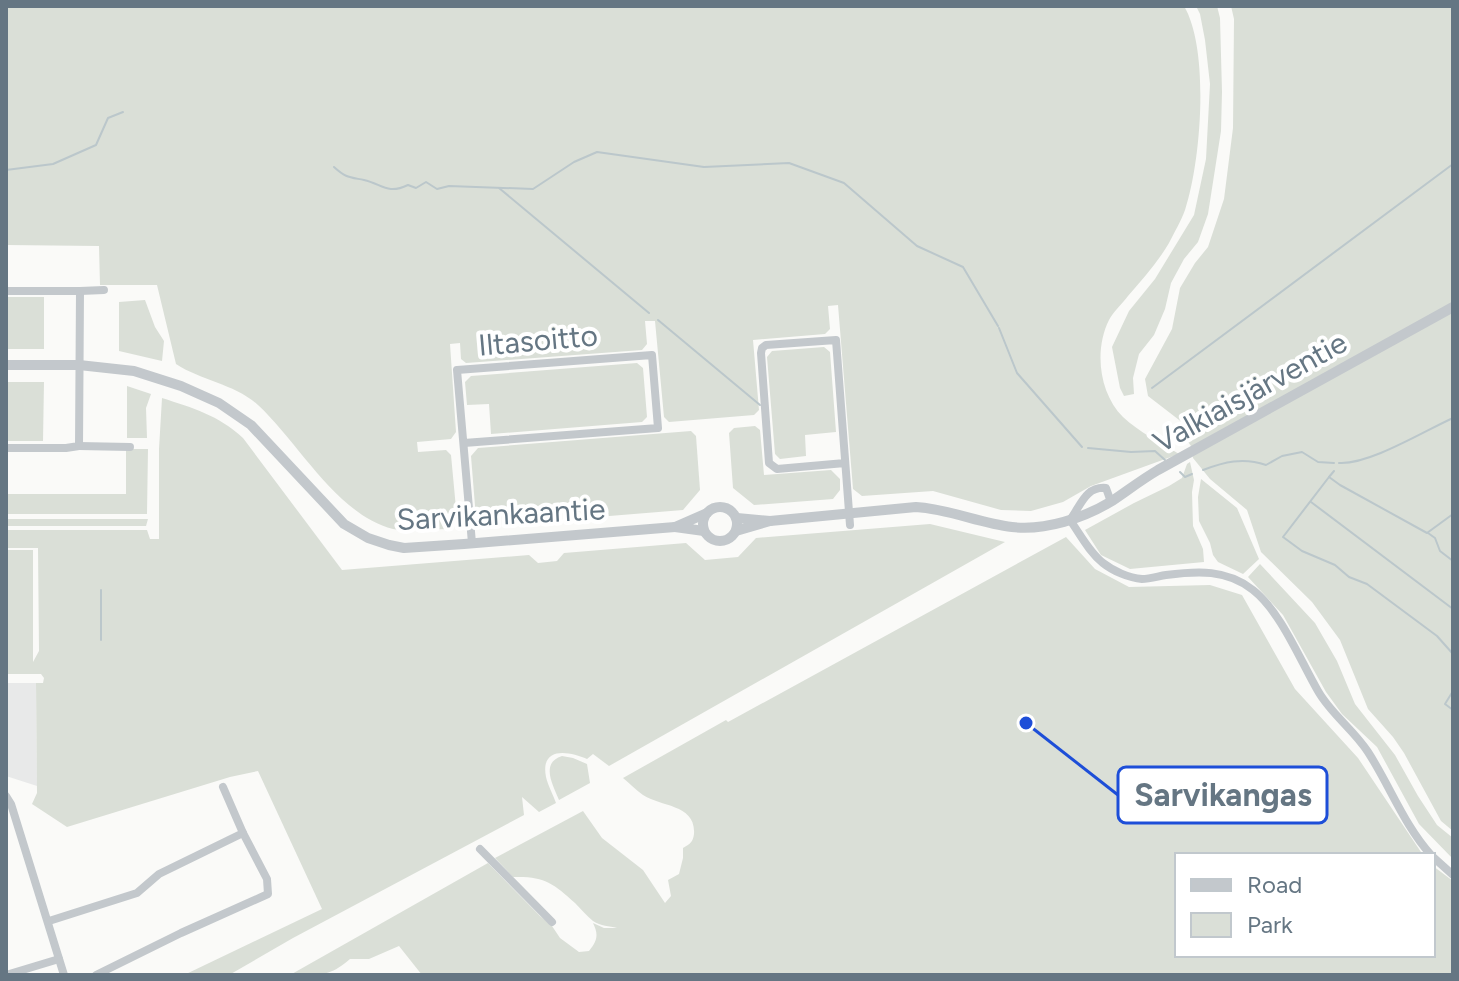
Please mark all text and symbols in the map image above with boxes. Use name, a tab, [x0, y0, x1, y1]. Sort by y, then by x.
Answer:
street label: Iltasoitto	[477, 316, 599, 364]
street label: Valkiaisjärventie	[1147, 324, 1353, 460]
street label: Sarvikankaantie	[396, 490, 606, 538]
callout: Sarvikangas	[1118, 767, 1327, 823]
text: Sarvikangas	[1134, 776, 1312, 814]
legend	[1175, 853, 1435, 957]
text: Road	[1247, 870, 1302, 899]
text: Park	[1247, 910, 1293, 939]

